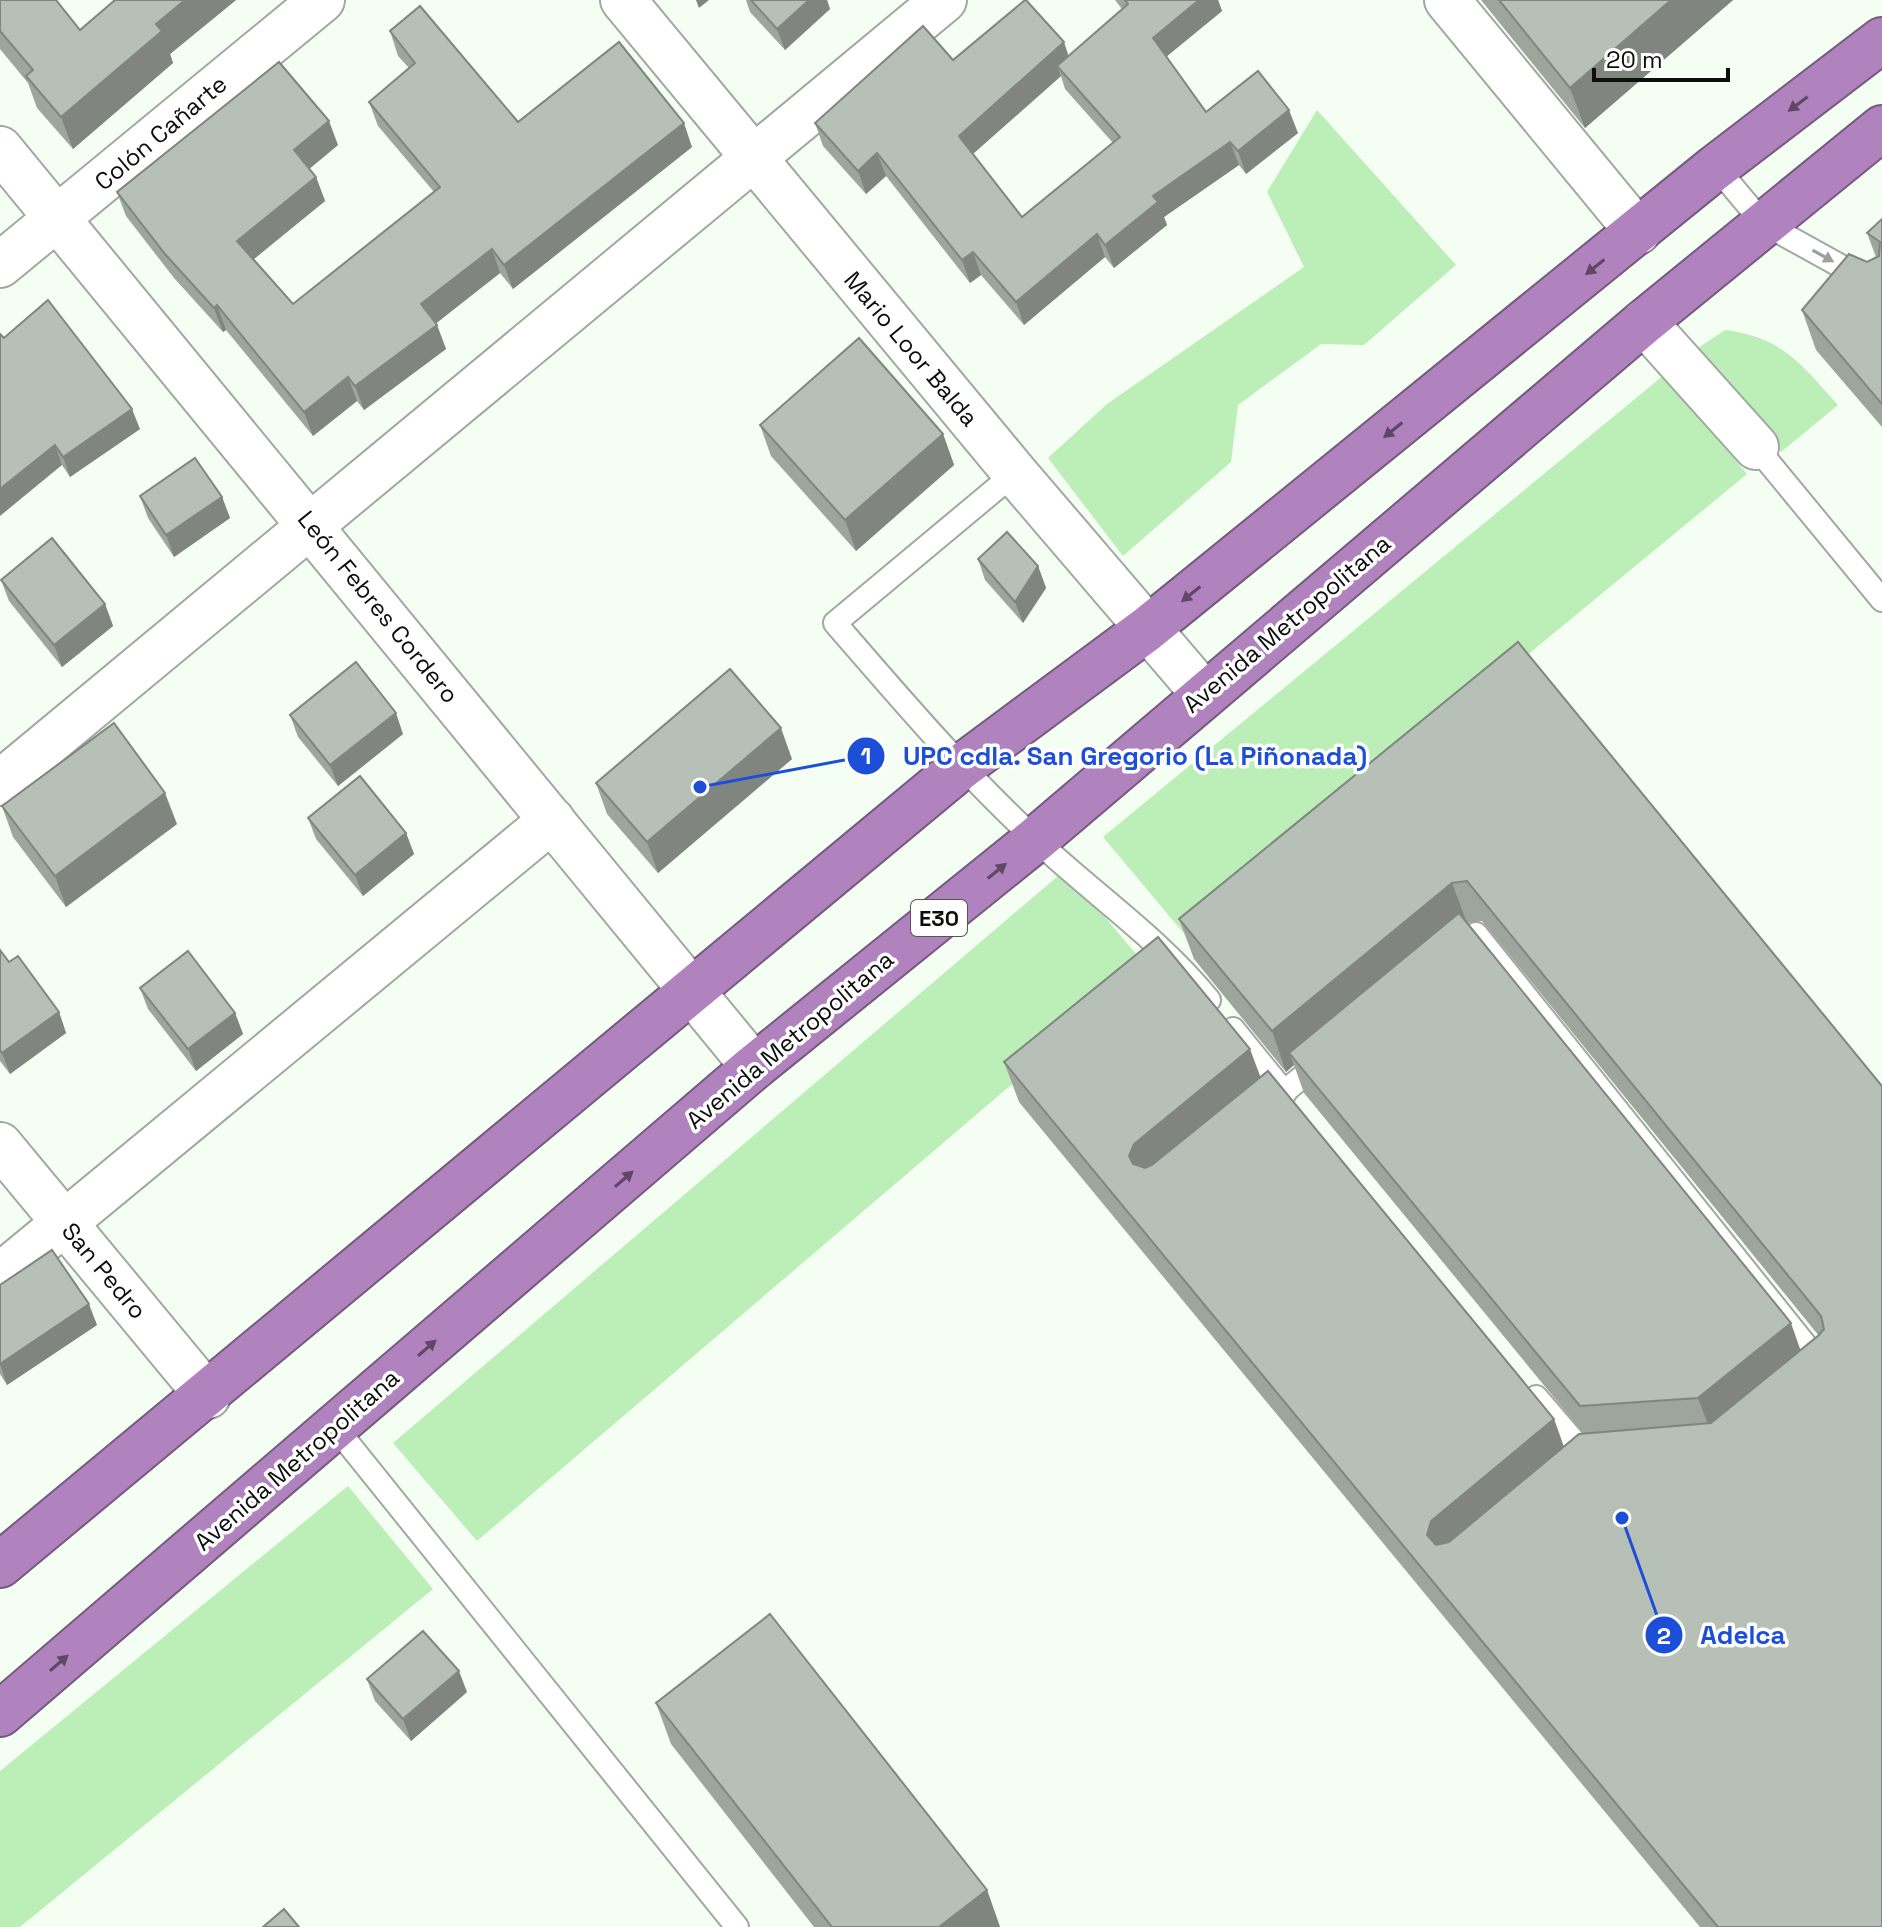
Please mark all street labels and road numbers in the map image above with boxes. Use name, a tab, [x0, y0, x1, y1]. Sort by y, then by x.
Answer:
street label: Colón Cañarte	[88, 68, 233, 197]
street label: Mario Loor Balda	[837, 265, 985, 433]
street label: León Febres Cordero	[291, 504, 466, 709]
street label: Avenida Metropolitana	[1176, 528, 1397, 720]
road number: E30	[911, 900, 967, 936]
street label: Avenida Metropolitana	[679, 944, 900, 1136]
street label: San Pedro	[55, 1216, 154, 1325]
street label: Avenida Metropolitana	[188, 1362, 406, 1557]

